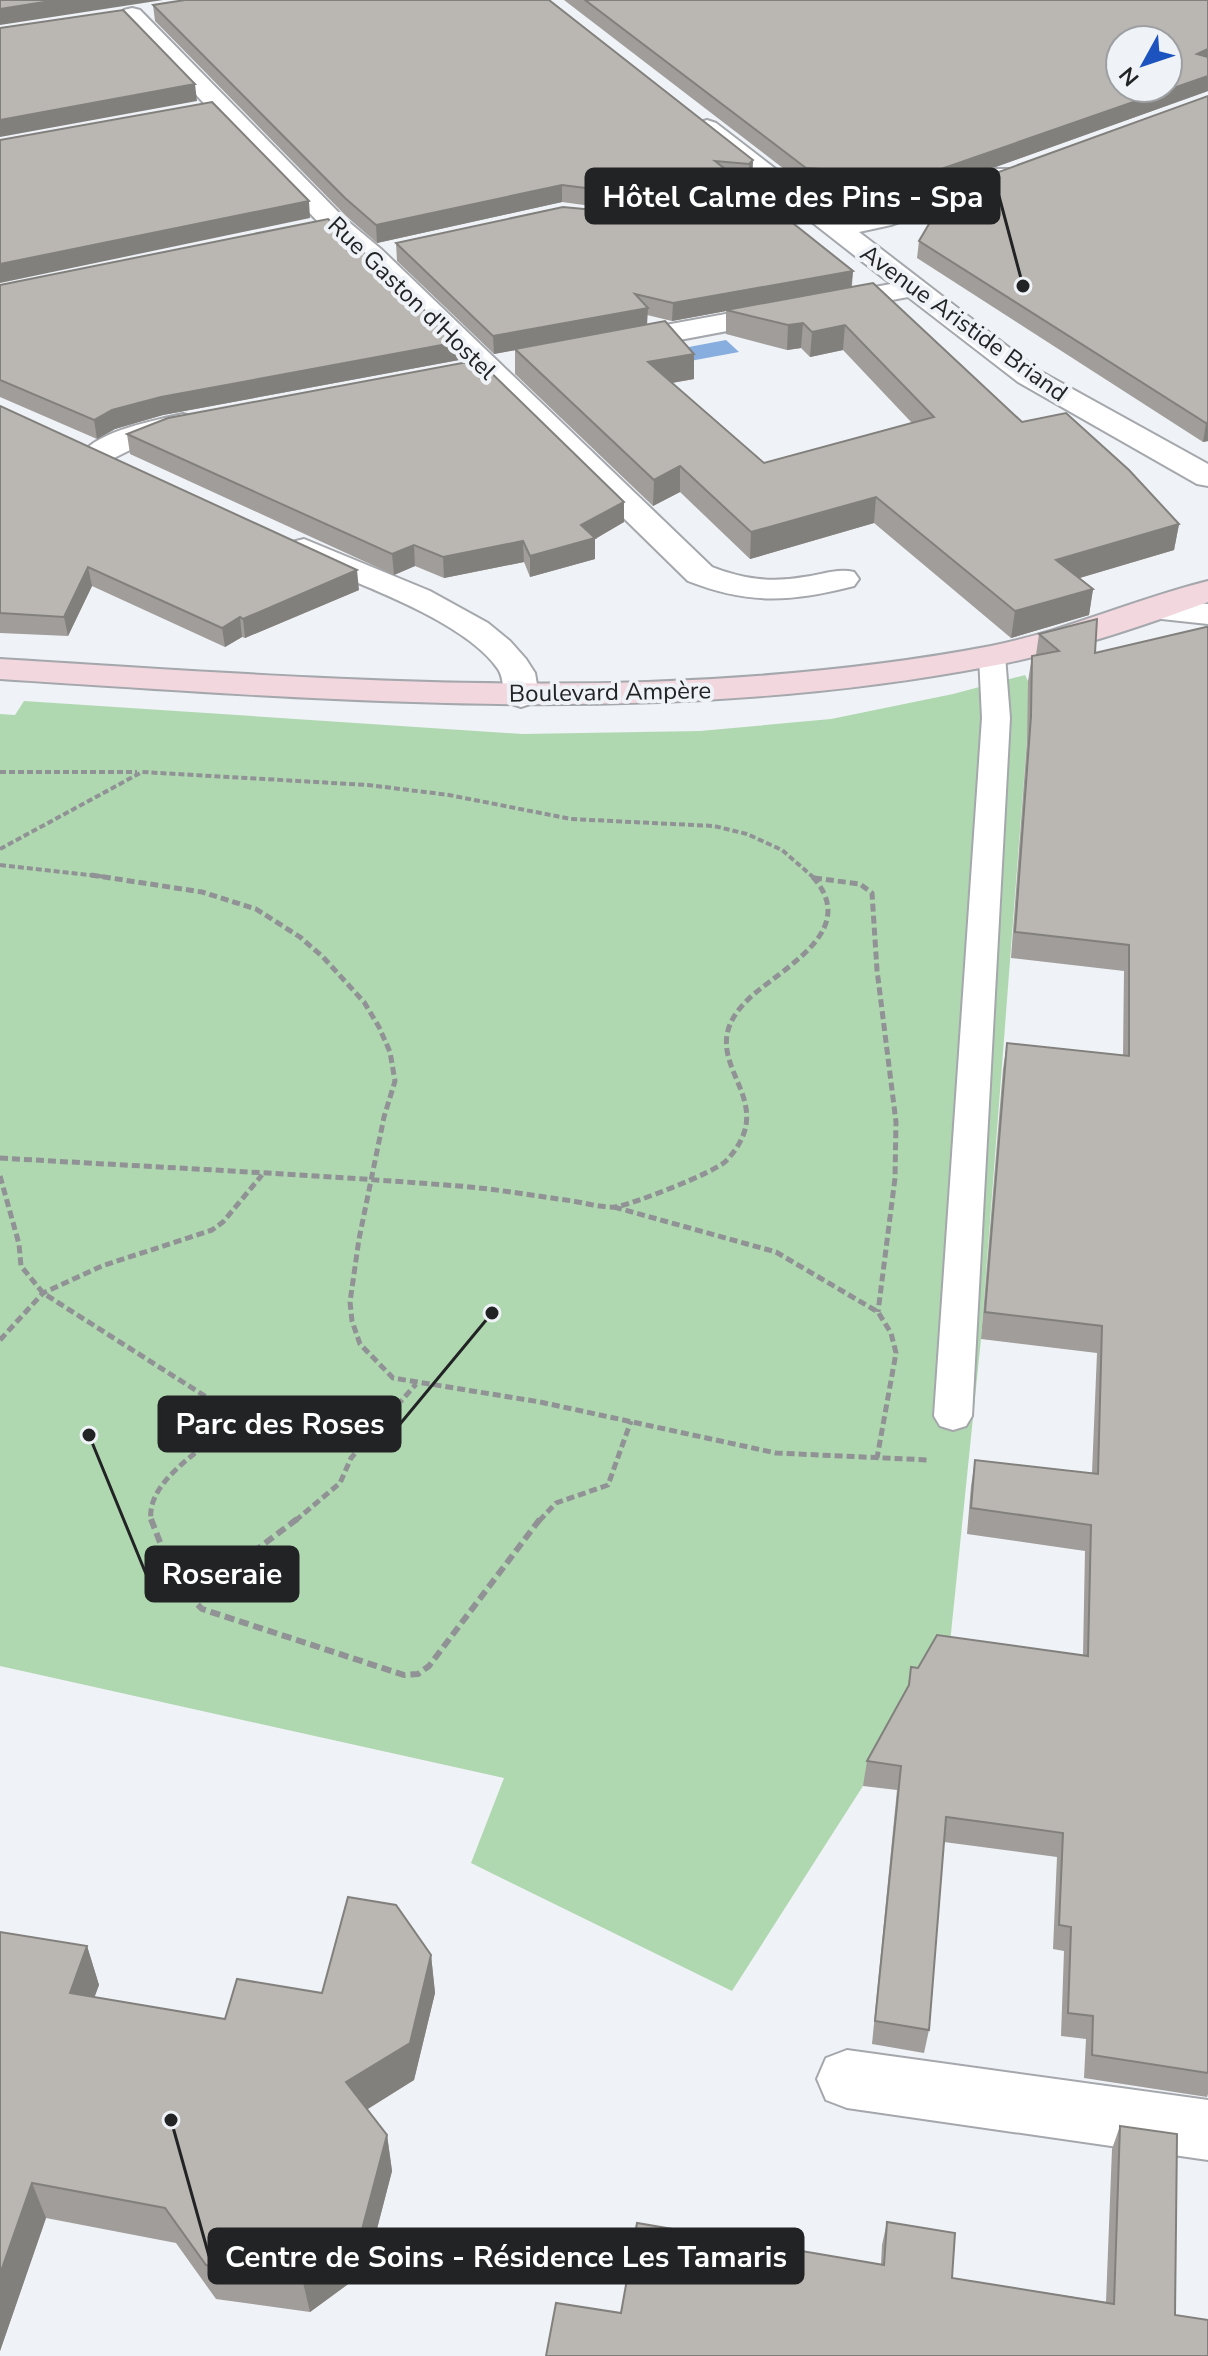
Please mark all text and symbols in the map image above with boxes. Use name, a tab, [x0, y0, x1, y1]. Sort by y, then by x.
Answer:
north arrow	[1104, 24, 1184, 104]
text: N	[1113, 60, 1146, 92]
callout: Hôtel Calme des Pins - Spa	[586, 169, 999, 223]
text: Hôtel Calme des Pins - Spa	[602, 177, 984, 218]
street label: Rue Gaston d'Hostel	[321, 209, 503, 387]
street label: Avenue Aristide Briand	[854, 237, 1074, 409]
street label: Boulevard Ampère	[509, 674, 711, 710]
callout: Parc des Roses	[159, 1397, 400, 1451]
text: Parc des Roses	[175, 1404, 385, 1445]
callout: Roseraie	[146, 1547, 298, 1601]
text: Roseraie	[162, 1554, 282, 1595]
callout: Centre de Soins - Résidence Les Tamaris	[209, 2229, 803, 2283]
text: Centre de Soins - Résidence Les Tamaris	[225, 2237, 787, 2278]

